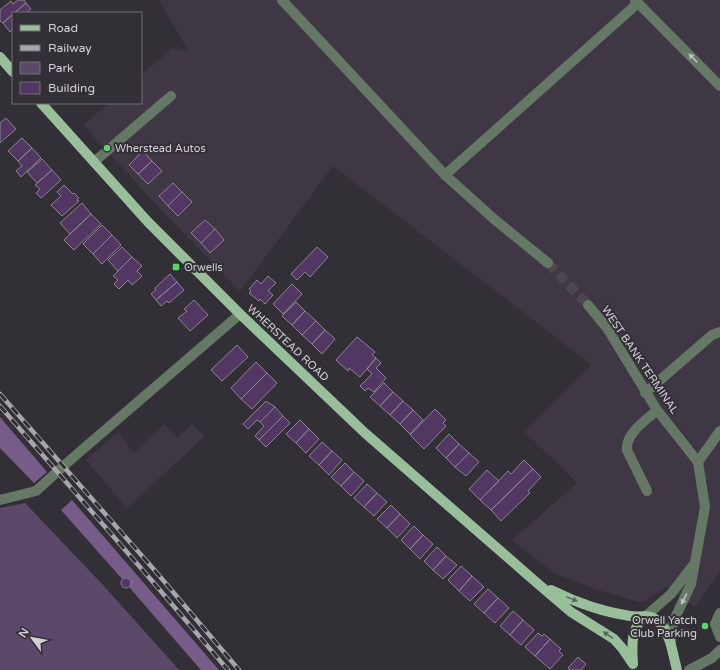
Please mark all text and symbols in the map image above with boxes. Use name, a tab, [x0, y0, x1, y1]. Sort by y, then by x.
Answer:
legend	[12, 12, 142, 104]
text: Road	[48, 21, 78, 35]
text: Railway	[48, 41, 92, 55]
one-way arrow	[688, 53, 697, 63]
text: Park	[48, 61, 74, 75]
text: Building	[48, 81, 95, 95]
place label: Wherstead Autos	[115, 142, 206, 155]
marker: Wherstead Autos	[102, 143, 112, 153]
place label: Orwells	[184, 261, 223, 274]
marker: Orwells	[171, 262, 181, 272]
street label: WHERSTEAD ROAD	[245, 302, 331, 384]
street label: WEST BANK TERMINAL	[599, 303, 681, 417]
one-way arrow	[680, 593, 687, 605]
one-way arrow	[566, 597, 578, 603]
place label: Orwell Yatch Club Parking	[630, 614, 697, 640]
north arrow	[12, 618, 52, 658]
marker: Orwell Yatch Club Parking	[700, 621, 710, 631]
text: N	[16, 626, 32, 640]
one-way arrow	[603, 631, 613, 639]

